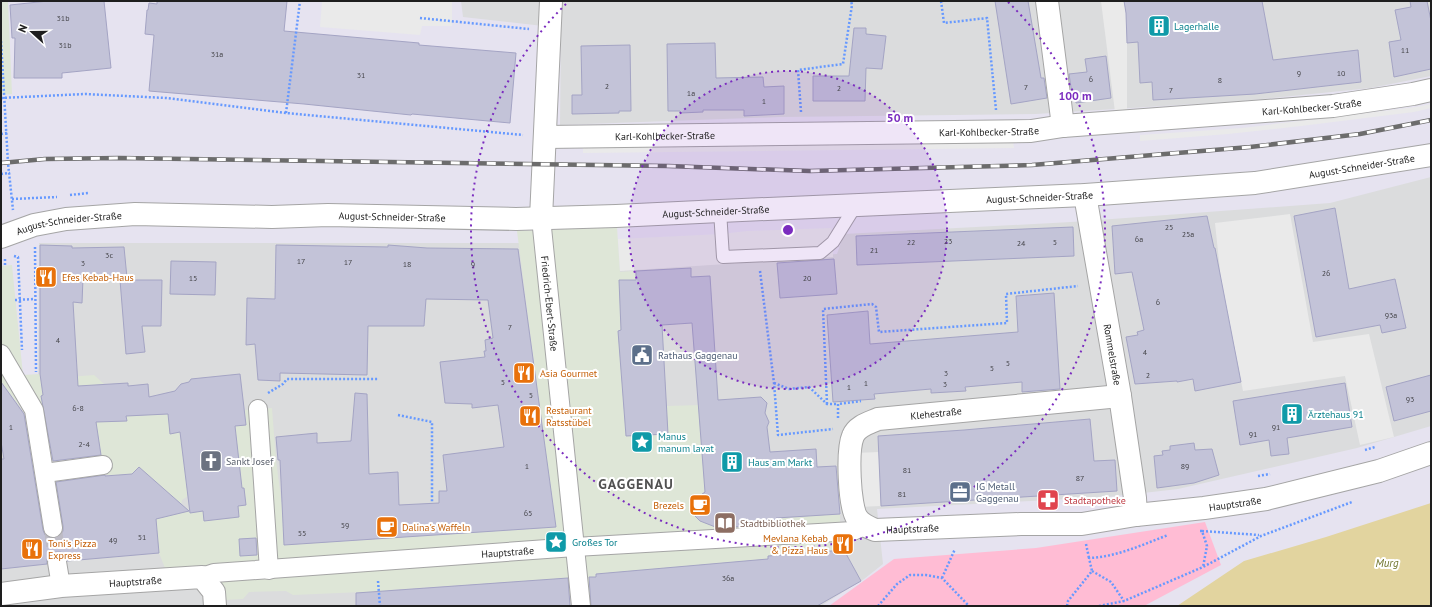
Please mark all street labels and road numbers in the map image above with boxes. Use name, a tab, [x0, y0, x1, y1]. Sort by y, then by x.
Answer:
street label: Karl-Kohlbecker-Straße	[1262, 96, 1363, 118]
street label: Karl-Kohlbecker-Straße	[939, 124, 1040, 139]
street label: Karl-Kohlbecker-Straße	[615, 129, 715, 143]
street label: August-Schneider-Straße	[1308, 152, 1416, 181]
street label: August-Schneider-Straße	[986, 188, 1094, 206]
street label: August-Schneider-Straße	[662, 203, 770, 221]
street label: August-Schneider-Straße	[14, 209, 122, 238]
street label: August-Schneider-Straße	[338, 209, 446, 225]
street label: Friedrich-Ebert-Straße	[538, 255, 561, 352]
street label: Rommelstraße	[1101, 323, 1124, 386]
street label: Klehestraße	[910, 404, 962, 423]
street label: Hauptstraße	[1208, 494, 1262, 514]
street label: Hauptstraße	[886, 521, 939, 537]
street label: Hauptstraße	[481, 544, 534, 561]
street label: Hauptstraße	[109, 574, 162, 590]

